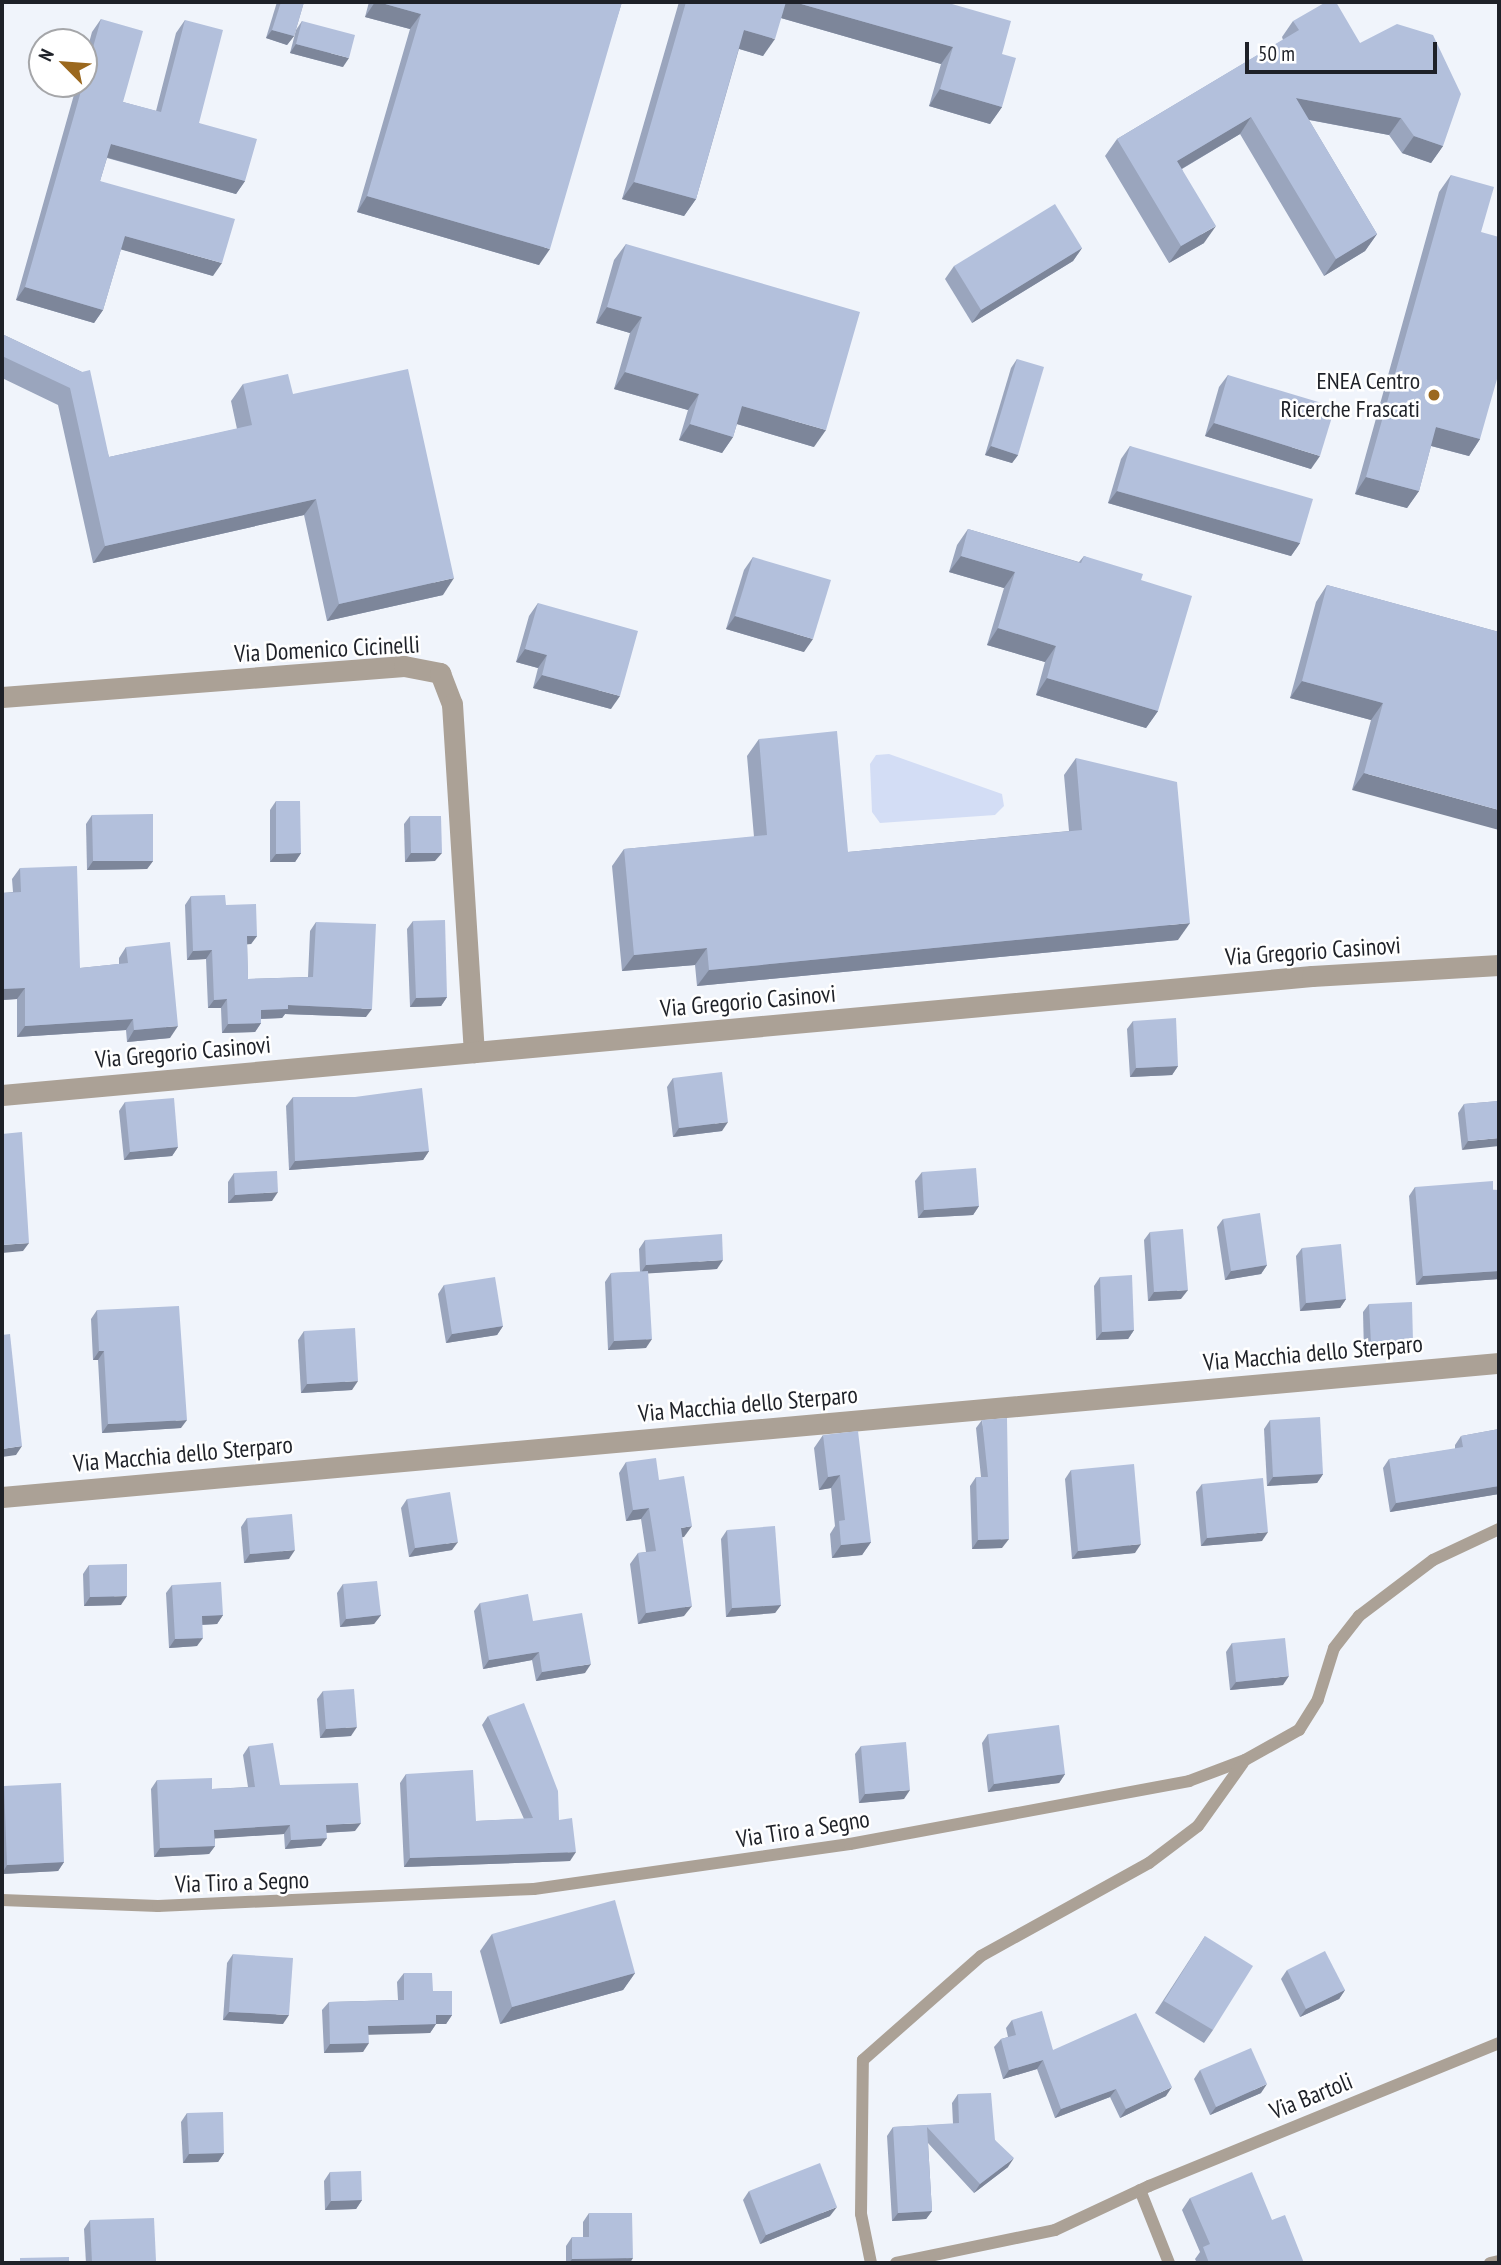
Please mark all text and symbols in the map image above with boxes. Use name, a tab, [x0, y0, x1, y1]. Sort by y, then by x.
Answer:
north arrow	[28, 28, 98, 98]
scale bar	[1249, 28, 1442, 72]
text: 50 m	[1258, 40, 1295, 67]
text: N	[33, 45, 59, 65]
place label: ENEA Centro Ricerche Frascati	[1280, 367, 1420, 423]
marker: ENEA Centro Ricerche Frascati	[1426, 387, 1442, 403]
street label: Via Domenico Cicinelli	[234, 630, 420, 668]
street label: Via Gregorio Casinovi	[1224, 931, 1402, 971]
street label: Via Gregorio Casinovi	[659, 979, 837, 1023]
street label: Via Gregorio Casinovi	[94, 1030, 272, 1074]
street label: Via Macchia dello Sterparo	[1202, 1329, 1424, 1377]
street label: Via Macchia dello Sterparo	[637, 1380, 859, 1428]
street label: Via Macchia dello Sterparo	[72, 1430, 294, 1478]
street label: Via Tiro a Segno	[734, 1804, 872, 1854]
street label: Via Tiro a Segno	[174, 1865, 310, 1899]
street label: Via Bartoli	[1265, 2066, 1357, 2126]

